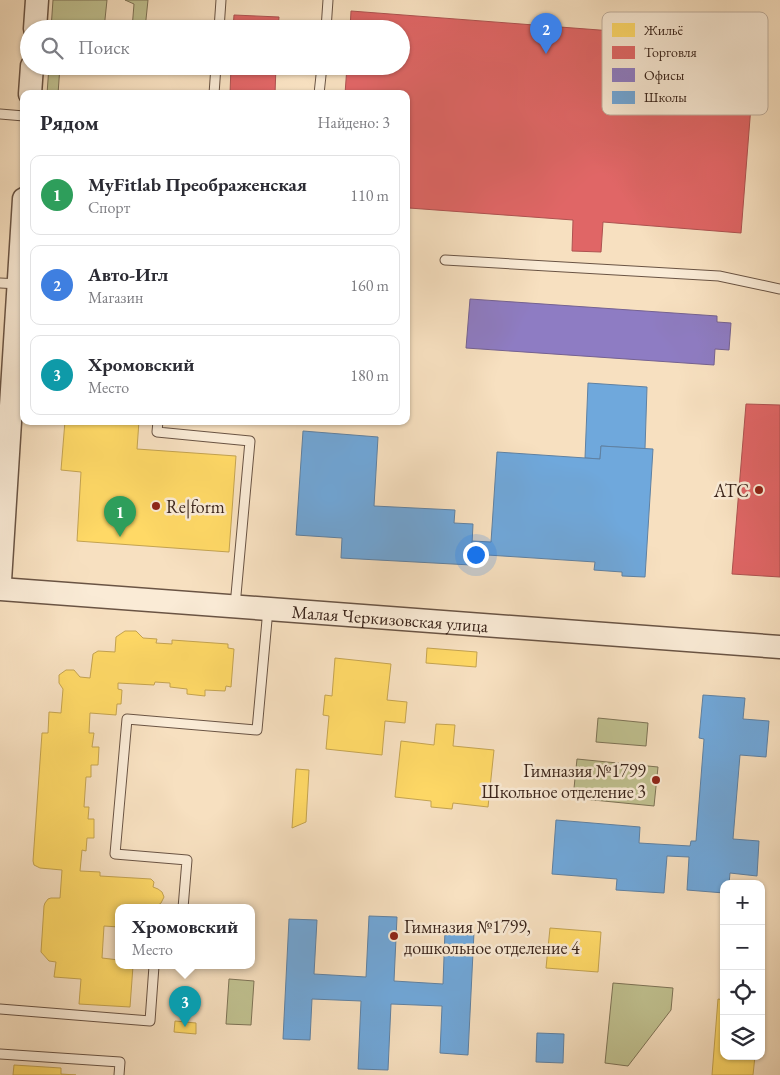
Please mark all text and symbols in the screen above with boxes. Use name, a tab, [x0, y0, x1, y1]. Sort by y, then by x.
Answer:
legend	[602, 12, 768, 115]
pin: 2	[530, 13, 562, 54]
search box	[20, 20, 410, 75]
text: Жильё	[643, 21, 684, 39]
icon: search	[38, 34, 66, 62]
text: Поиск	[78, 35, 130, 60]
text: Торговля	[644, 43, 697, 61]
text: Офисы	[644, 66, 685, 84]
text: Школы	[644, 88, 687, 106]
text: Рядом	[40, 109, 99, 136]
text: Найдено: 3	[318, 112, 390, 133]
text: MyFitlab Преображенская	[88, 172, 307, 197]
text: 1	[53, 185, 61, 206]
text: 110 m	[350, 185, 389, 206]
text: Спорт	[88, 197, 130, 218]
text: Авто-Игл	[88, 262, 168, 287]
text: 2	[53, 275, 61, 296]
text: 160 m	[350, 275, 389, 296]
text: Магазин	[88, 287, 143, 308]
text: Хромовский	[88, 352, 194, 377]
text: 3	[53, 365, 61, 386]
text: 180 m	[350, 365, 389, 386]
text: Место	[88, 377, 129, 398]
place label: АТС	[713, 479, 749, 502]
marker: АТС	[753, 484, 765, 496]
place label: Re|form	[166, 495, 225, 519]
pin: 1	[104, 496, 136, 537]
marker: Re|form	[150, 500, 162, 512]
your location	[463, 542, 489, 568]
street label: Малая Черкизовская улица	[291, 599, 490, 637]
place label: Гимназия №1799 Школьное отделение 3	[481, 759, 646, 803]
marker: Гимназия №1799 Школьное отделение 3	[650, 774, 662, 786]
map controls	[720, 880, 765, 1060]
button: +	[720, 880, 765, 925]
popup	[115, 904, 255, 969]
text: Хромовский	[132, 914, 238, 939]
place label: Гимназия №1799, дошкольное отделение 4	[404, 915, 580, 959]
button: −	[720, 925, 765, 970]
marker: Гимназия №1799, дошкольное отделение 4	[388, 930, 400, 942]
text: Место	[132, 939, 173, 960]
button: locate	[720, 970, 765, 1015]
pin: 3	[169, 986, 201, 1027]
button: layers	[720, 1015, 765, 1060]

